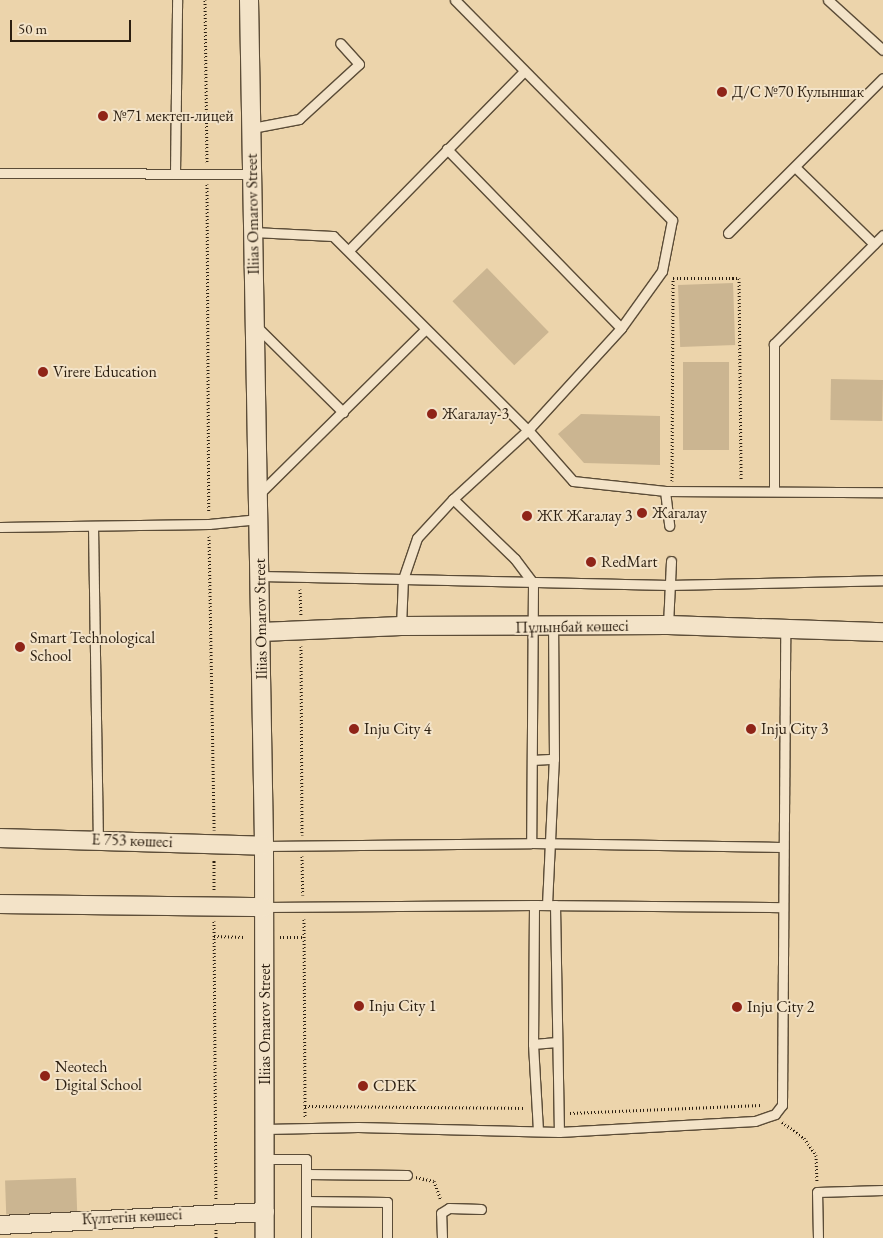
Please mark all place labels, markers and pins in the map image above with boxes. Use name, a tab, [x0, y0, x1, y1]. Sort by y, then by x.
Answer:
place label: Д/С №70 Кулыншак	[732, 82, 864, 102]
marker: Д/С №70 Кулыншак	[716, 86, 728, 98]
place label: №71 мектеп-лицей	[113, 106, 234, 126]
marker: №71 мектеп-лицей	[97, 110, 109, 122]
place label: Virere Education	[53, 362, 157, 382]
marker: Virere Education	[37, 366, 49, 378]
place label: Жагалау-3	[442, 404, 509, 424]
marker: Жагалау-3	[426, 408, 438, 420]
place label: Жагалау	[652, 503, 707, 523]
place label: ЖК Жагалау 3	[537, 506, 632, 526]
marker: Жагалау	[636, 507, 648, 519]
marker: ЖК Жагалау 3	[521, 510, 533, 522]
place label: RedMart	[601, 552, 657, 572]
marker: RedMart	[585, 556, 597, 568]
place label: Smart Technological School	[30, 628, 155, 666]
marker: Smart Technological School	[14, 641, 26, 653]
place label: Inju City 4	[364, 719, 431, 739]
place label: Inju City 3	[761, 719, 828, 739]
marker: Inju City 4	[348, 723, 360, 735]
marker: Inju City 3	[745, 723, 757, 735]
place label: Inju City 1	[369, 996, 436, 1016]
place label: Inju City 2	[747, 997, 814, 1017]
marker: Inju City 1	[353, 1000, 365, 1012]
marker: Inju City 2	[731, 1001, 743, 1013]
place label: Neotech Digital School	[55, 1057, 142, 1095]
marker: Neotech Digital School	[39, 1070, 51, 1082]
place label: CDEK	[373, 1076, 416, 1096]
marker: CDEK	[357, 1080, 369, 1092]

